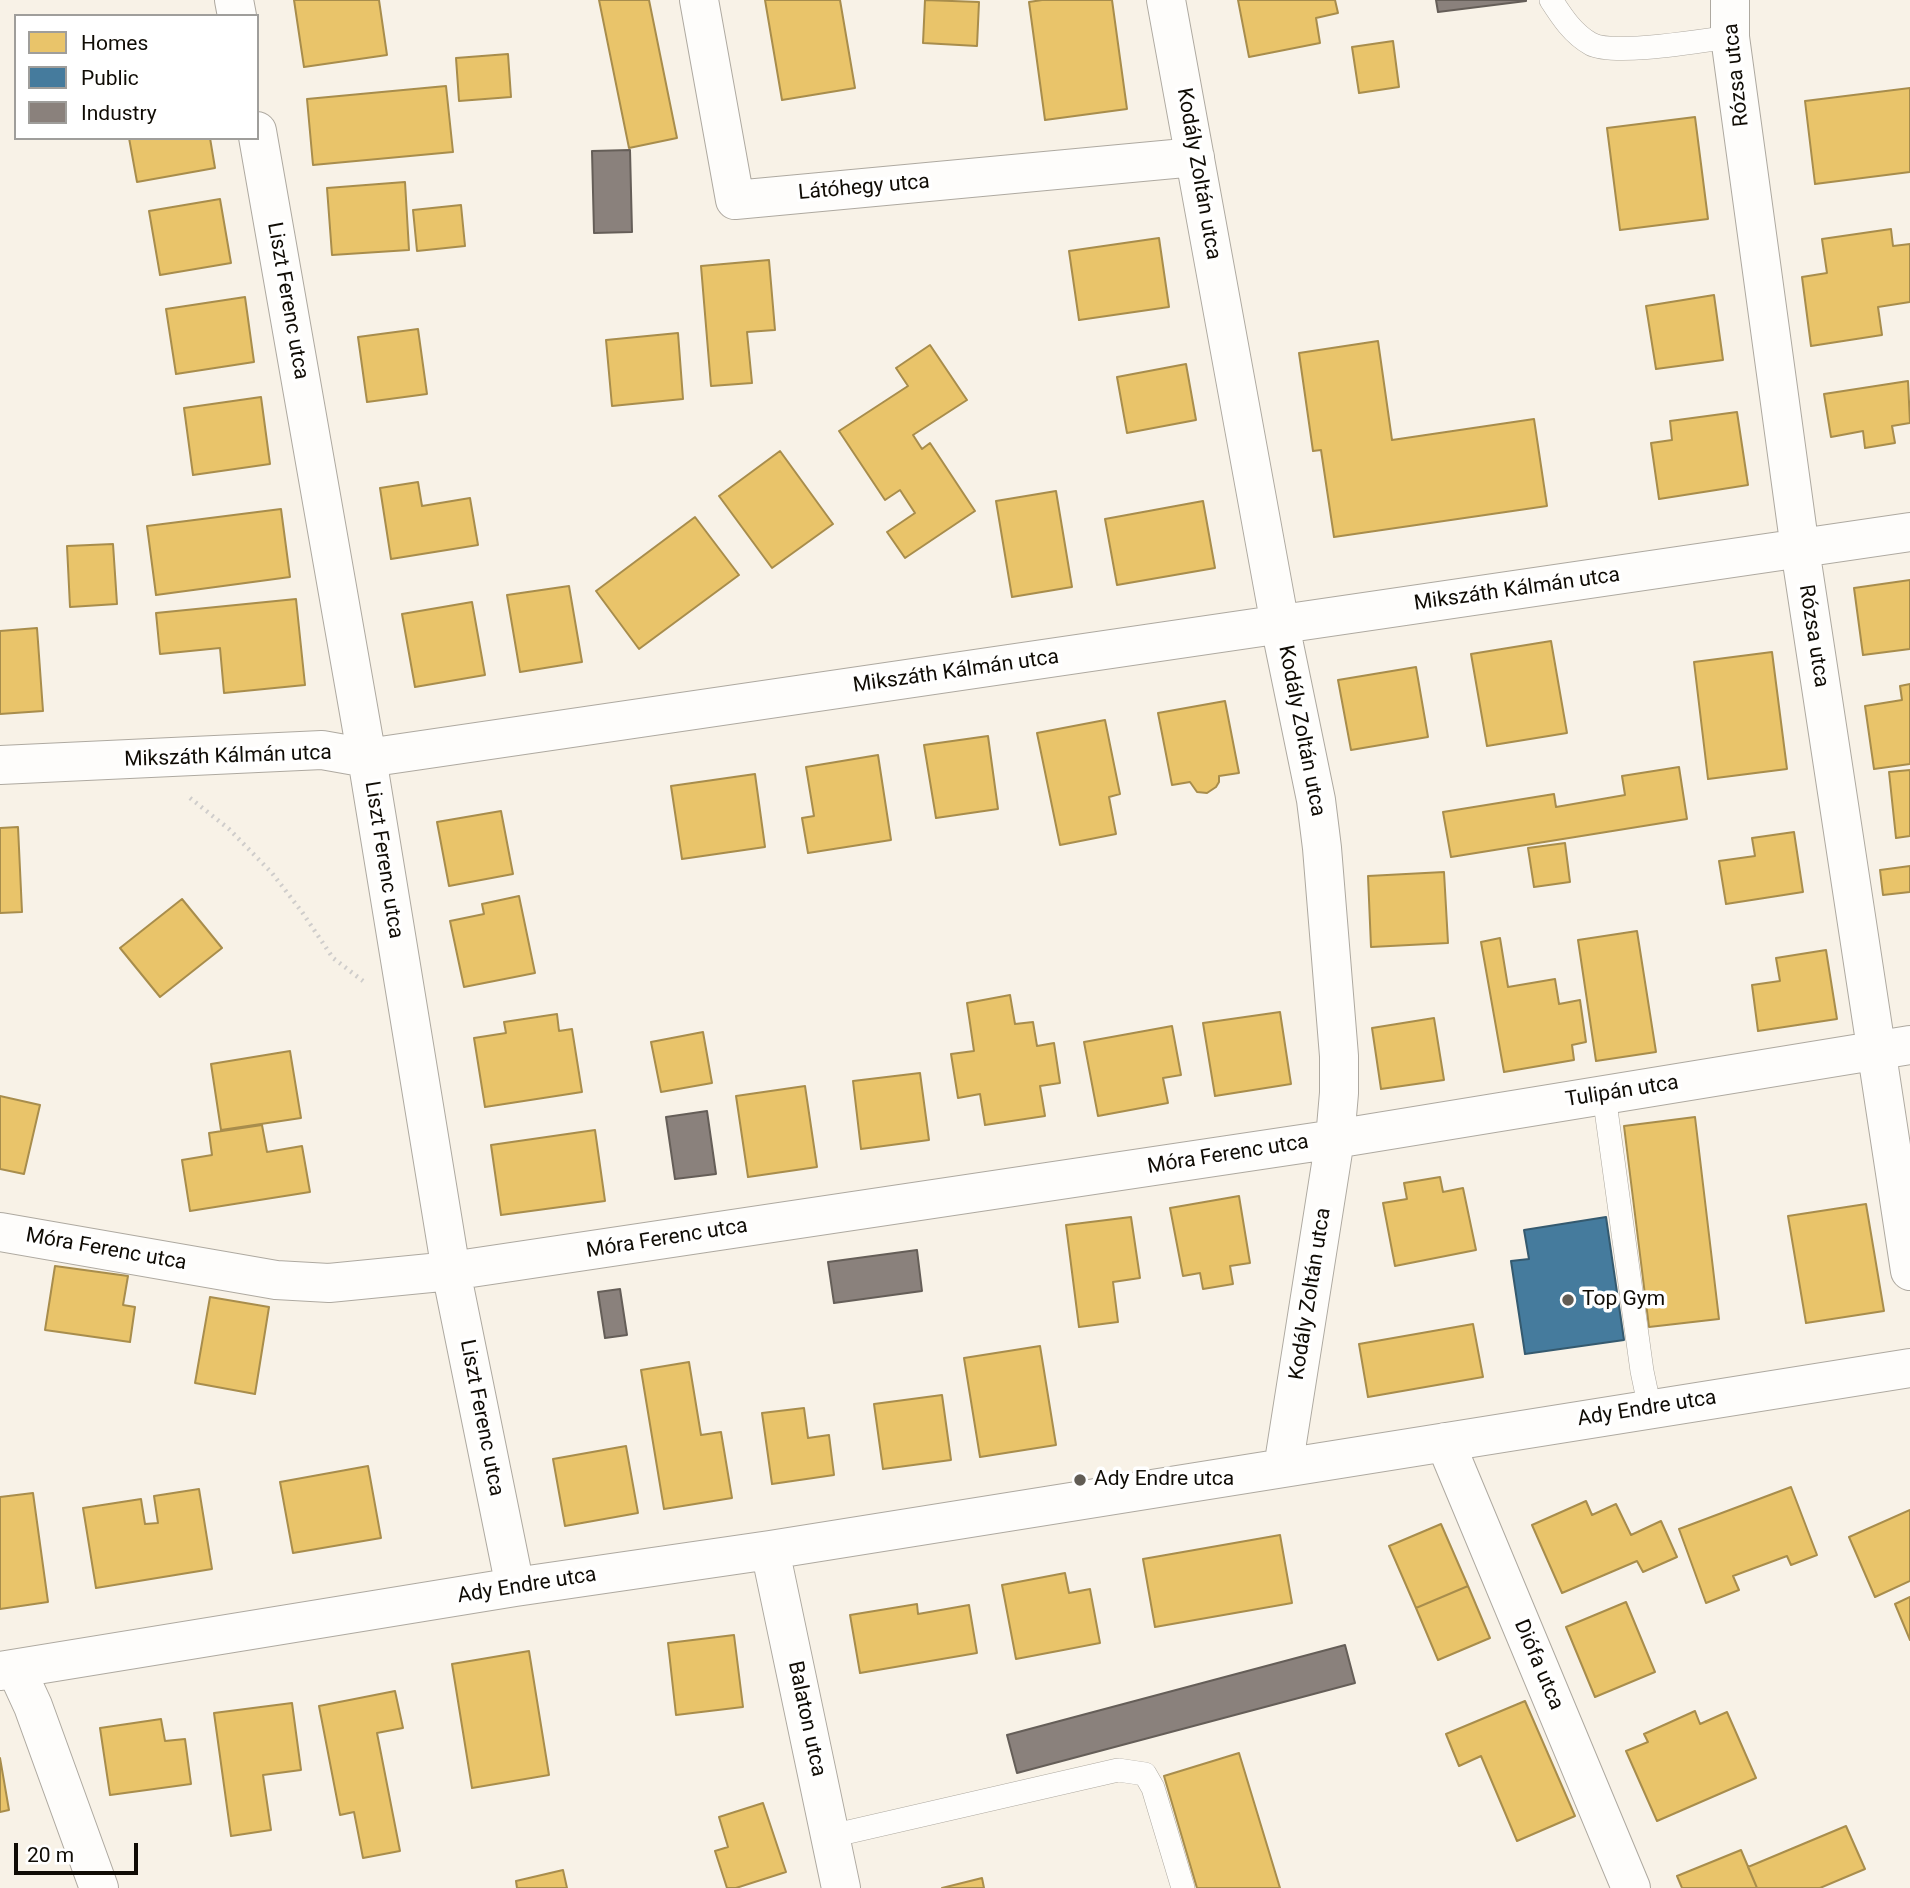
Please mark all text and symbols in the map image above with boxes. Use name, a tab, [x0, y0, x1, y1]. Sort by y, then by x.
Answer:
legend	[14, 14, 259, 140]
street label: Rózsa utca	[1719, 22, 1755, 128]
text: Homes	[81, 31, 148, 55]
text: Public	[81, 66, 139, 90]
street label: Kodály Zoltán utca	[1171, 86, 1225, 262]
text: Industry	[81, 101, 157, 125]
street label: Látóhegy utca	[797, 170, 931, 206]
street label: Liszt Ferenc utca	[261, 221, 313, 381]
street label: Mikszáth Kálmán utca	[1412, 563, 1622, 617]
street label: Rózsa utca	[1792, 583, 1834, 689]
street label: Kodály Zoltán utca	[1272, 643, 1330, 819]
street label: Mikszáth Kálmán utca	[851, 645, 1061, 699]
street label: Mikszáth Kálmán utca	[124, 741, 332, 773]
street label: Liszt Ferenc utca	[358, 780, 408, 940]
street label: Tulipán utca	[1564, 1071, 1680, 1113]
street label: Móra Ferenc utca	[1146, 1130, 1310, 1180]
street label: Kodály Zoltán utca	[1285, 1206, 1337, 1382]
street label: Móra Ferenc utca	[585, 1214, 749, 1264]
street label: Móra Ferenc utca	[24, 1223, 188, 1277]
place label: Top Gym	[1582, 1287, 1665, 1313]
marker: Top Gym	[1560, 1292, 1576, 1308]
street label: Liszt Ferenc utca	[453, 1338, 509, 1498]
street label: Ady Endre utca	[1576, 1386, 1718, 1432]
place label: Ady Endre utca	[1094, 1467, 1234, 1493]
marker: Ady Endre utca	[1072, 1472, 1088, 1488]
street label: Ady Endre utca	[456, 1563, 598, 1609]
street label: Diófa utca	[1508, 1616, 1568, 1714]
street label: Balaton utca	[781, 1659, 831, 1779]
scale bar	[18, 1828, 142, 1872]
text: 20 m	[27, 1843, 74, 1867]

